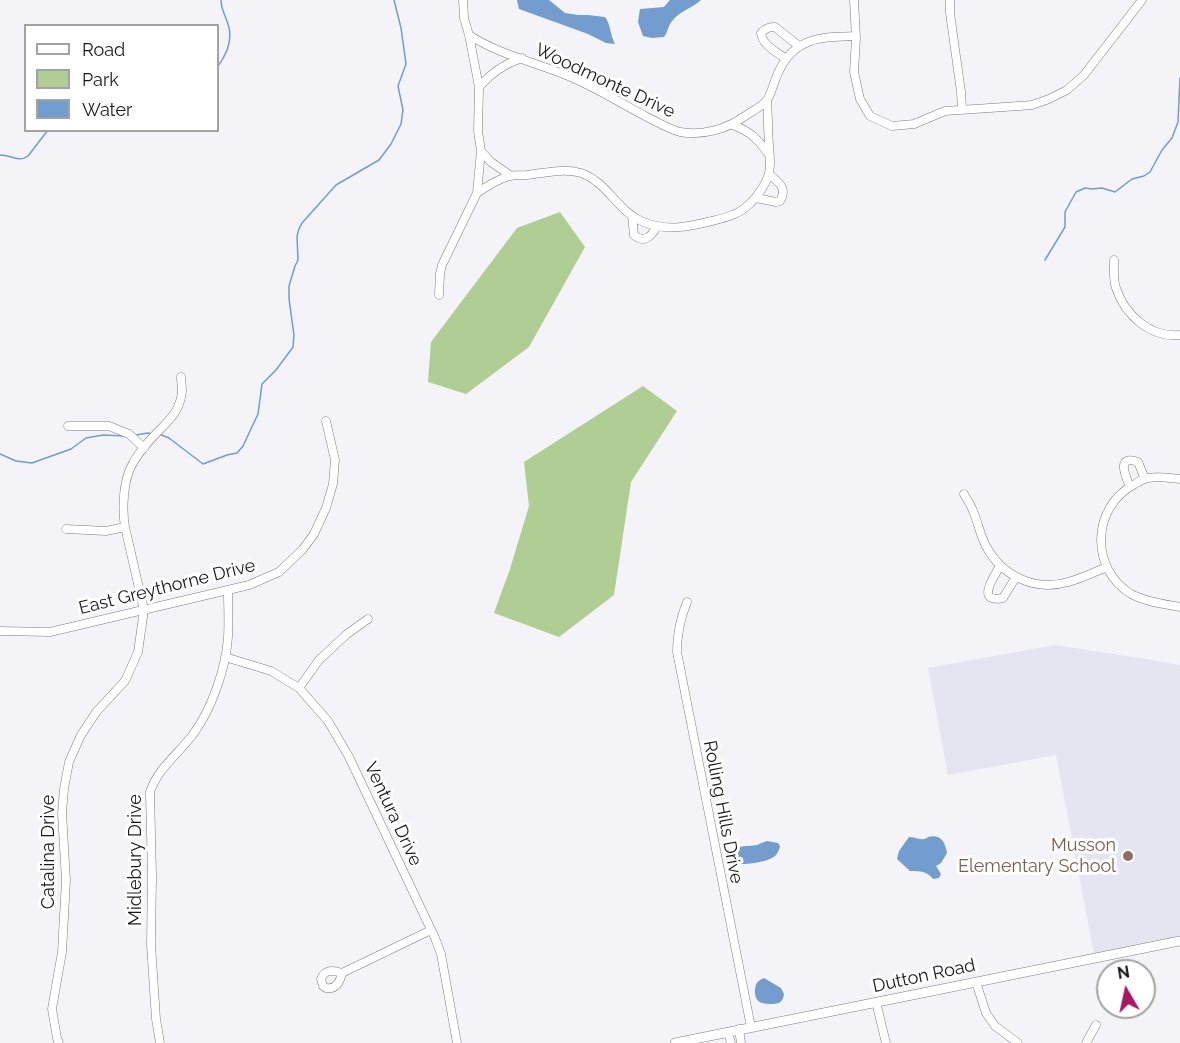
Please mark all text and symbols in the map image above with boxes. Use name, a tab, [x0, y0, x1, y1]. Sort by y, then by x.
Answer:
legend	[24, 24, 219, 132]
text: Road	[82, 39, 125, 60]
street label: Woodmonte Drive	[532, 39, 678, 123]
text: Park	[82, 69, 119, 90]
text: Water	[82, 99, 132, 120]
street label: East Greythorne Drive	[76, 555, 258, 619]
street label: Rolling Hills Drive	[699, 739, 747, 885]
street label: Ventura Drive	[359, 759, 427, 869]
street label: Midlebury Drive	[125, 794, 147, 926]
street label: Catalina Drive	[38, 795, 60, 909]
place label: Musson Elementary School	[958, 835, 1116, 878]
marker: Musson Elementary School	[1121, 849, 1135, 863]
street label: Dutton Road	[871, 955, 977, 997]
north arrow	[1096, 959, 1156, 1019]
text: N	[1116, 962, 1131, 983]

